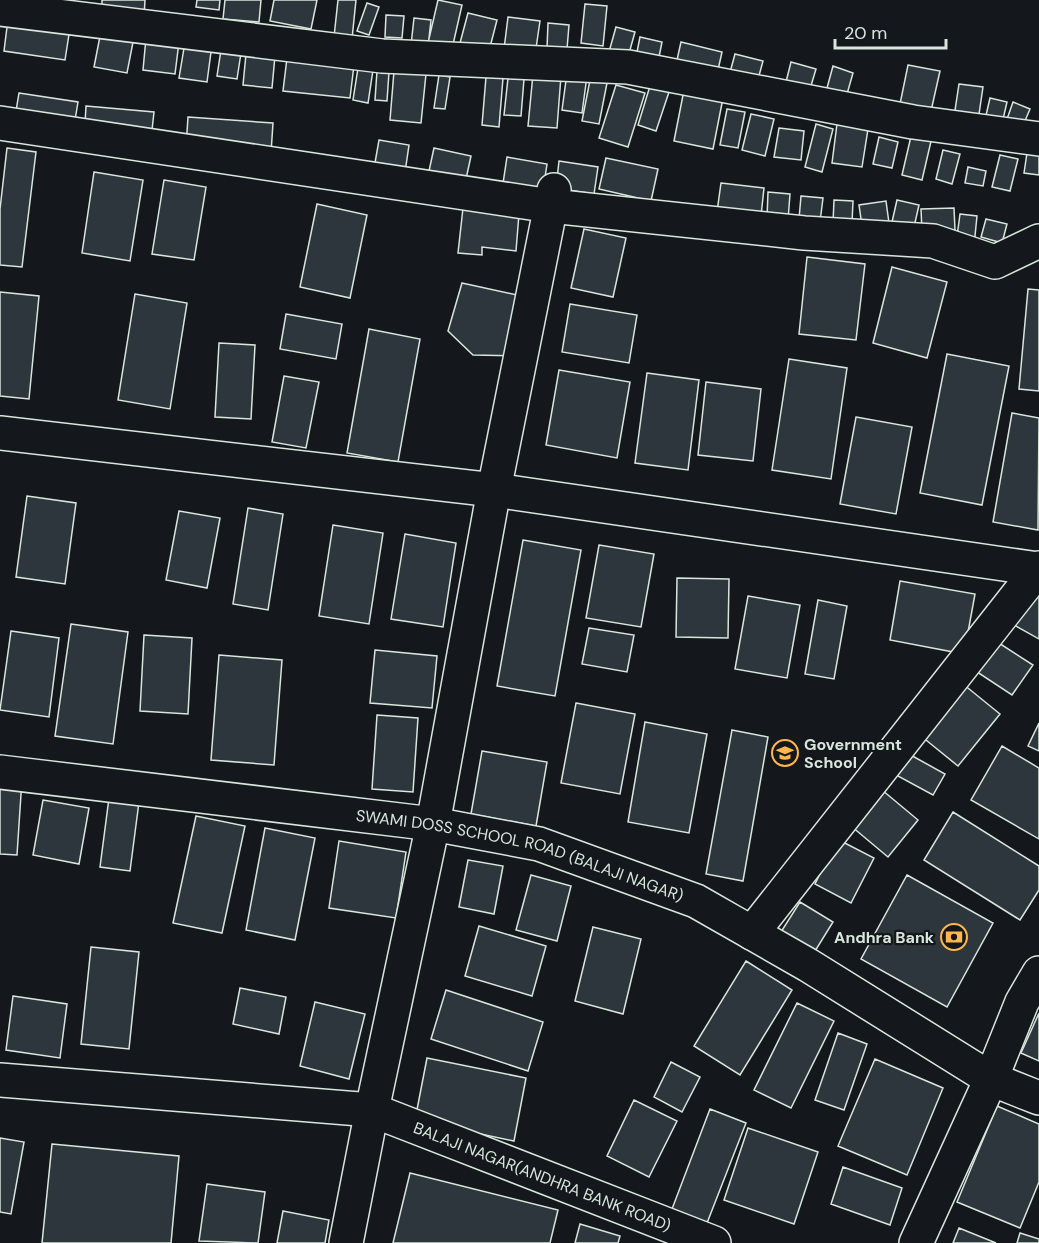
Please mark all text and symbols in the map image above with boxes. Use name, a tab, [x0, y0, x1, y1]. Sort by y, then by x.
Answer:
scale bar	[835, 12, 946, 50]
text: 20 m	[844, 21, 887, 45]
place label: Government School	[804, 734, 902, 773]
school or university icon: Government School	[770, 738, 800, 768]
street label: SWAMI DOSS SCHOOL ROAD (BALAJI NAGAR)	[355, 804, 687, 906]
bank icon: Andhra Bank	[939, 922, 969, 952]
place label: Andhra Bank	[834, 927, 935, 948]
street label: BALAJI NAGAR(ANDHRA BANK ROAD)	[411, 1117, 674, 1236]

